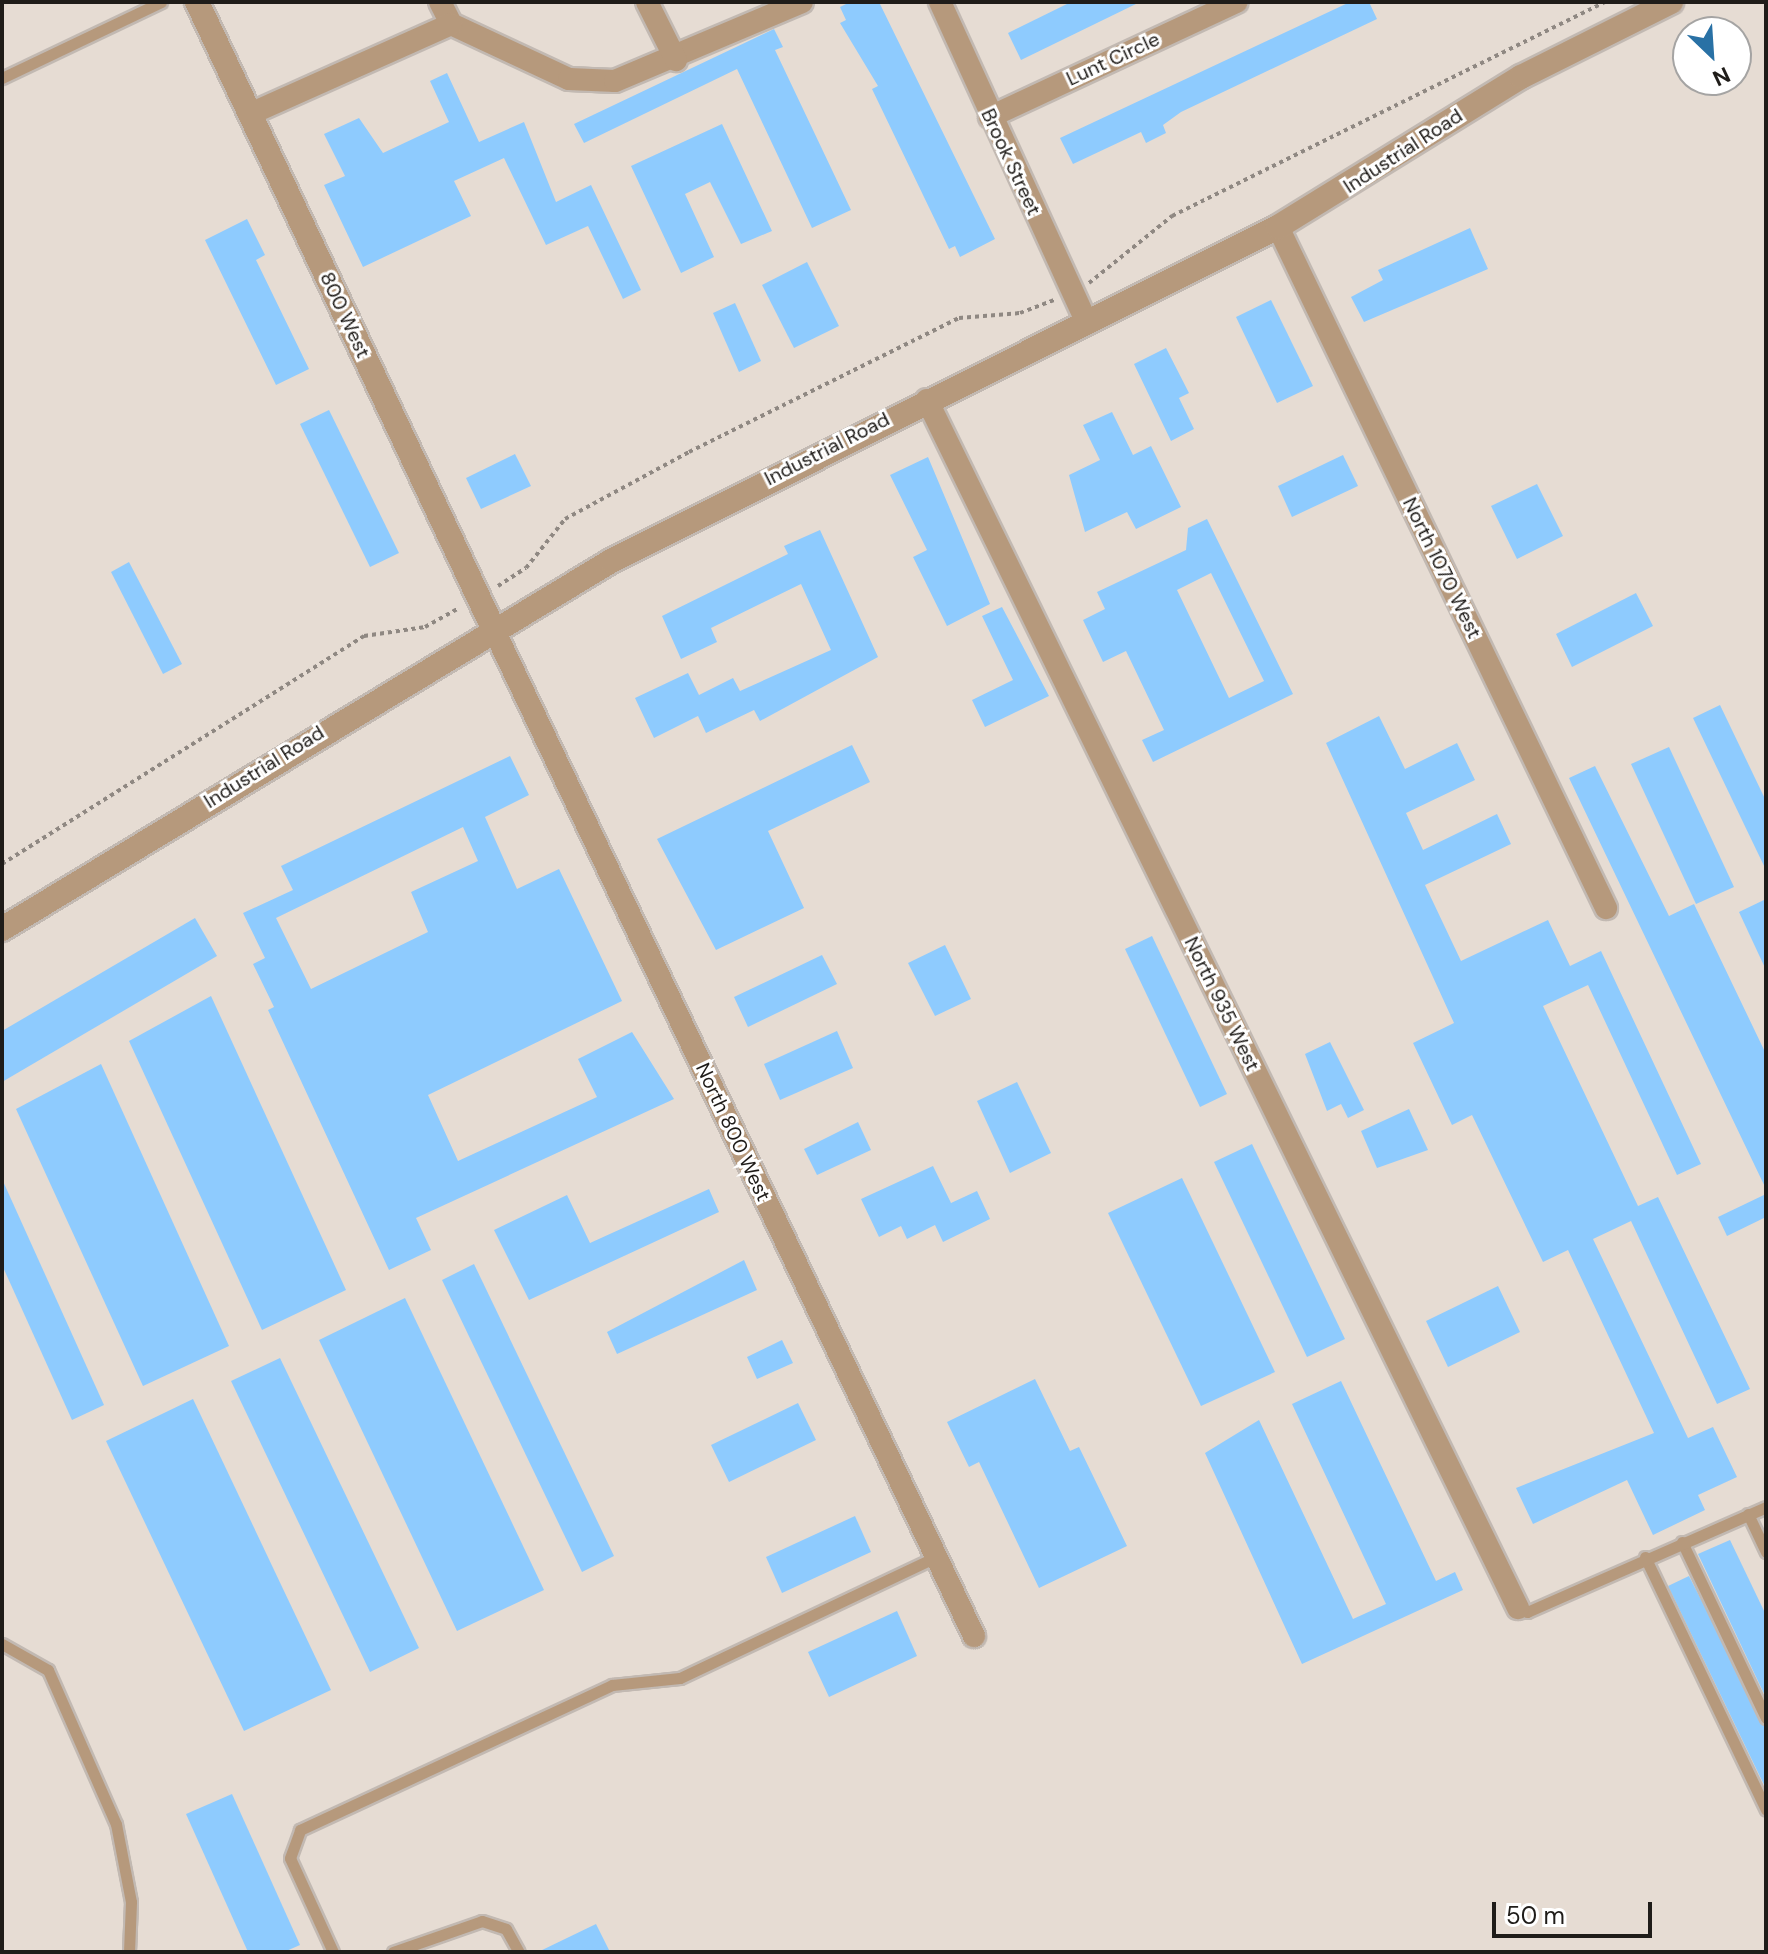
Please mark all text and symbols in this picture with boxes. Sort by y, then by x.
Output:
north arrow [1672,16,1752,96]
street label: Lunt Circle [1063,27,1163,91]
text: N [1708,60,1735,93]
street label: Industrial Road [1339,104,1467,198]
street label: Brook Street [976,105,1046,219]
street label: 800 West [315,268,375,362]
street label: Industrial Road [761,407,893,491]
street label: North 1070 West [1397,494,1487,642]
street label: Industrial Road [200,721,328,813]
street label: North 935 West [1179,933,1265,1075]
street label: North 800 West [690,1059,776,1205]
scale bar [1496,1886,1656,1936]
text: 50 m [1506,1900,1565,1931]

